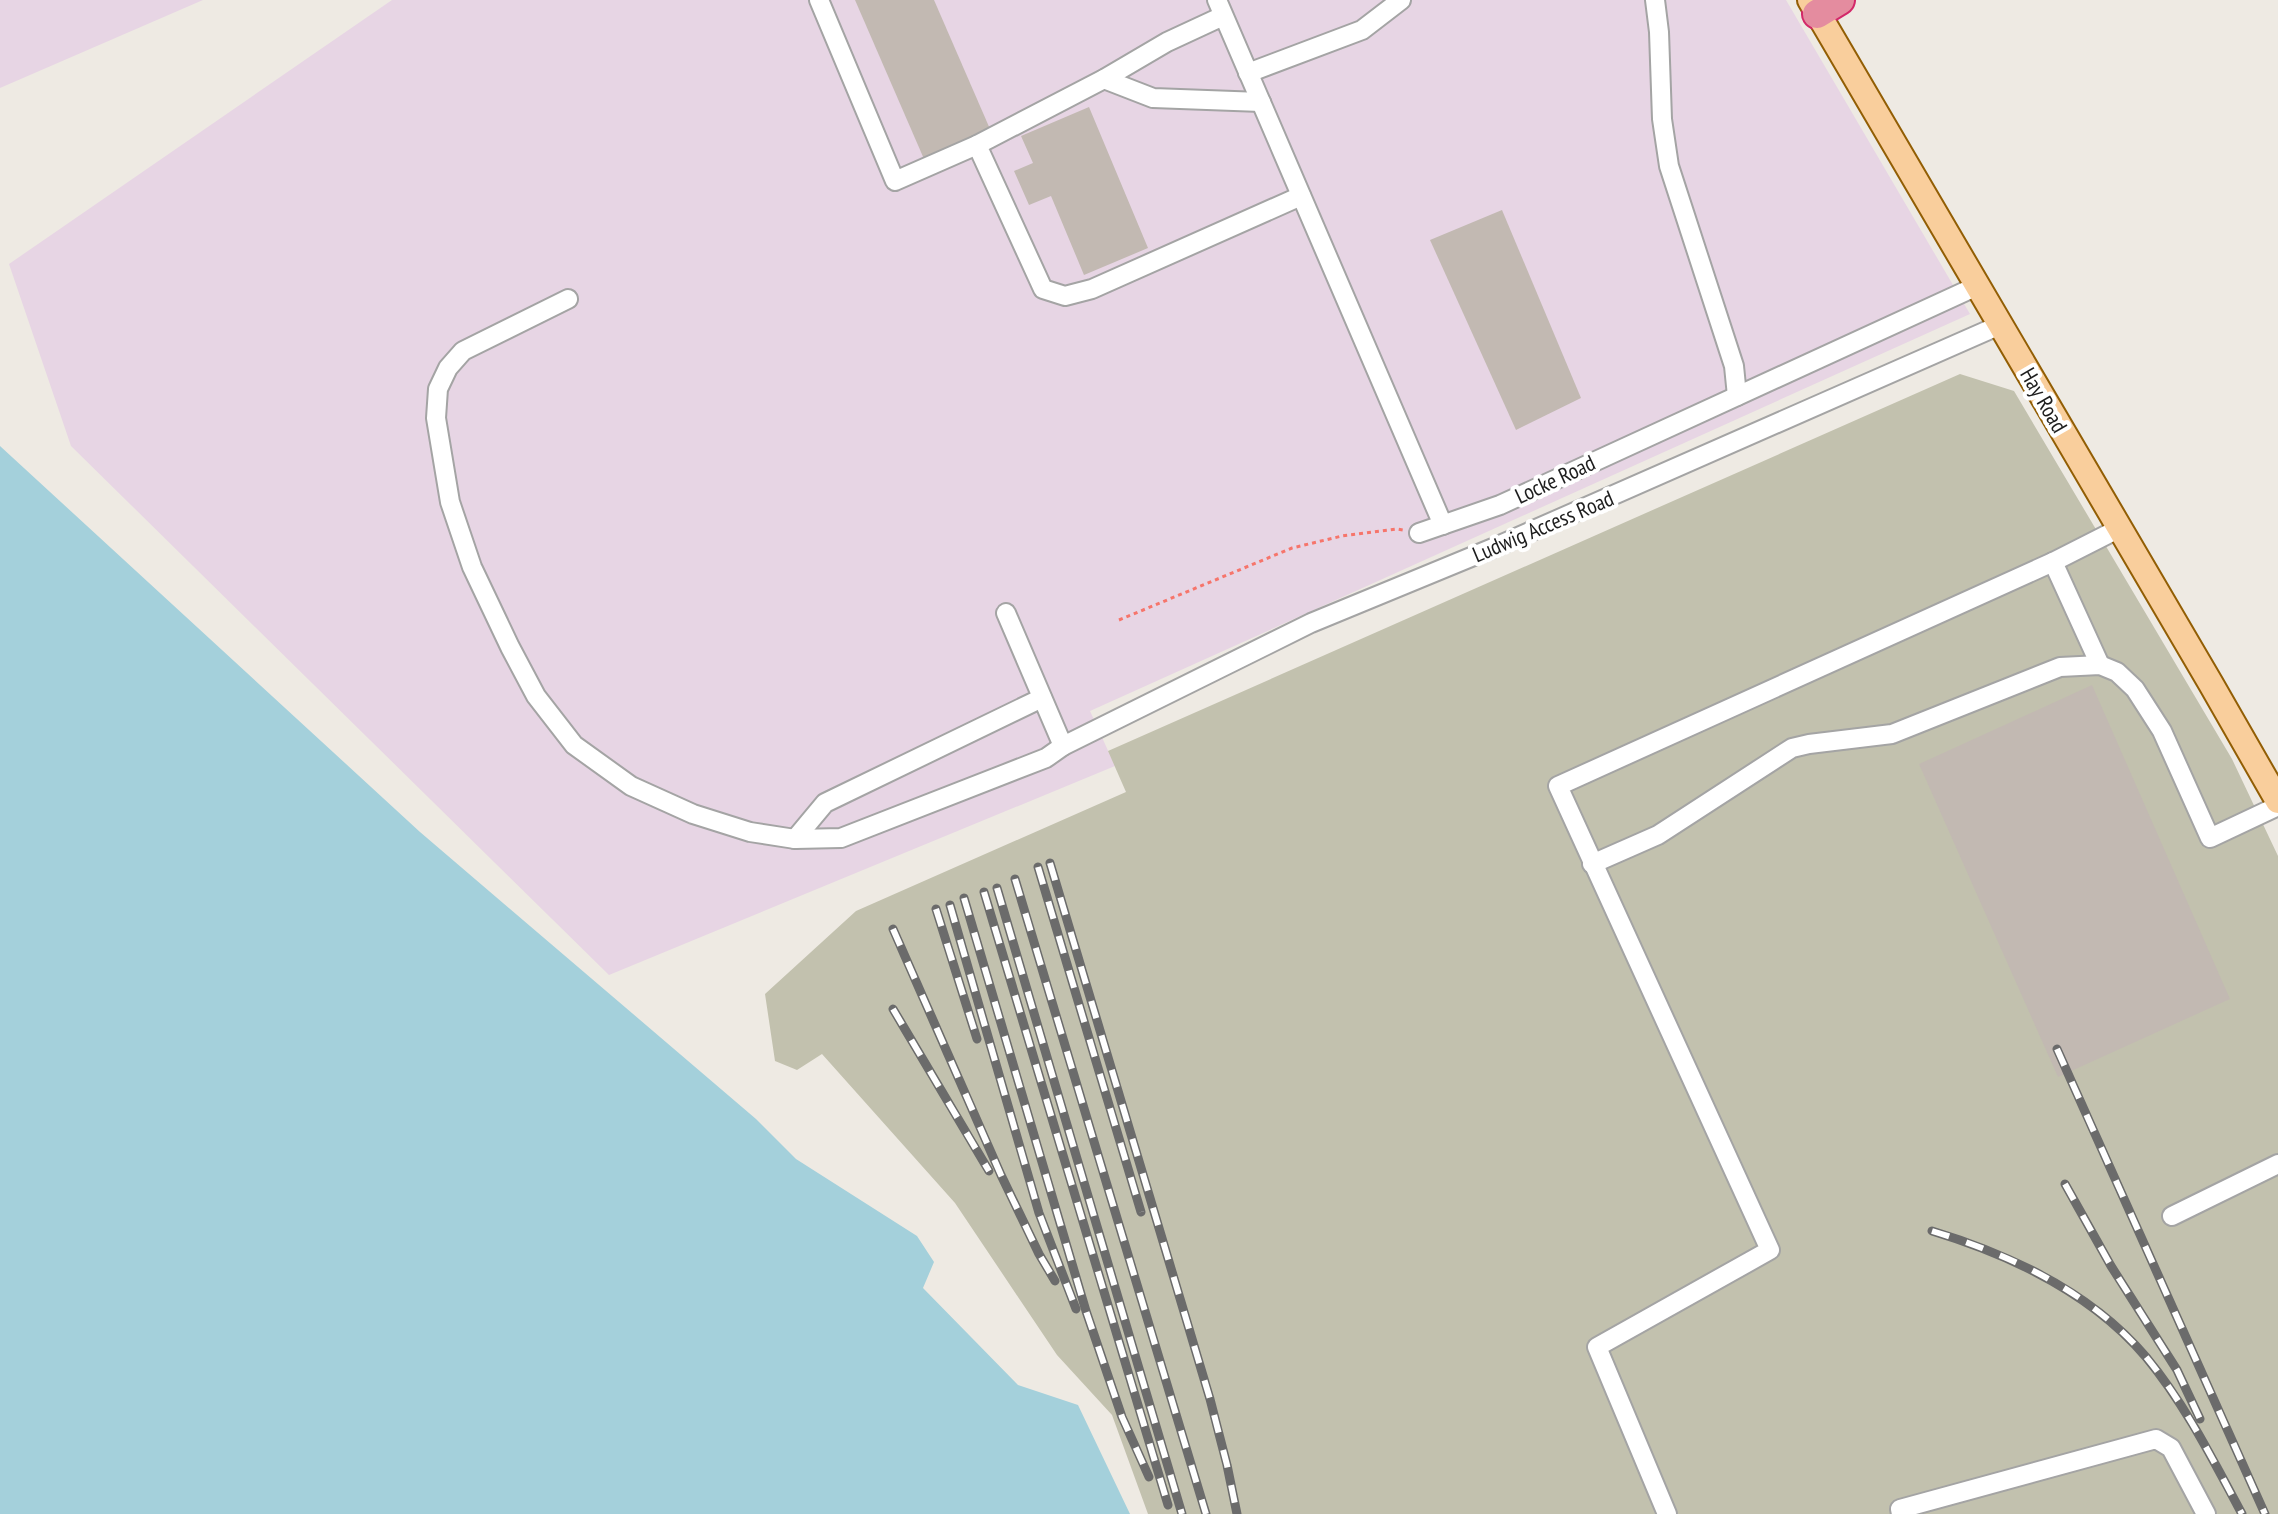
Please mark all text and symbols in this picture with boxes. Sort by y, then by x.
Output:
street label: Hay Road [2014,362,2074,438]
street label: Locke Road [1511,448,1599,510]
street label: Ludwig Access Road [1468,484,1618,568]

